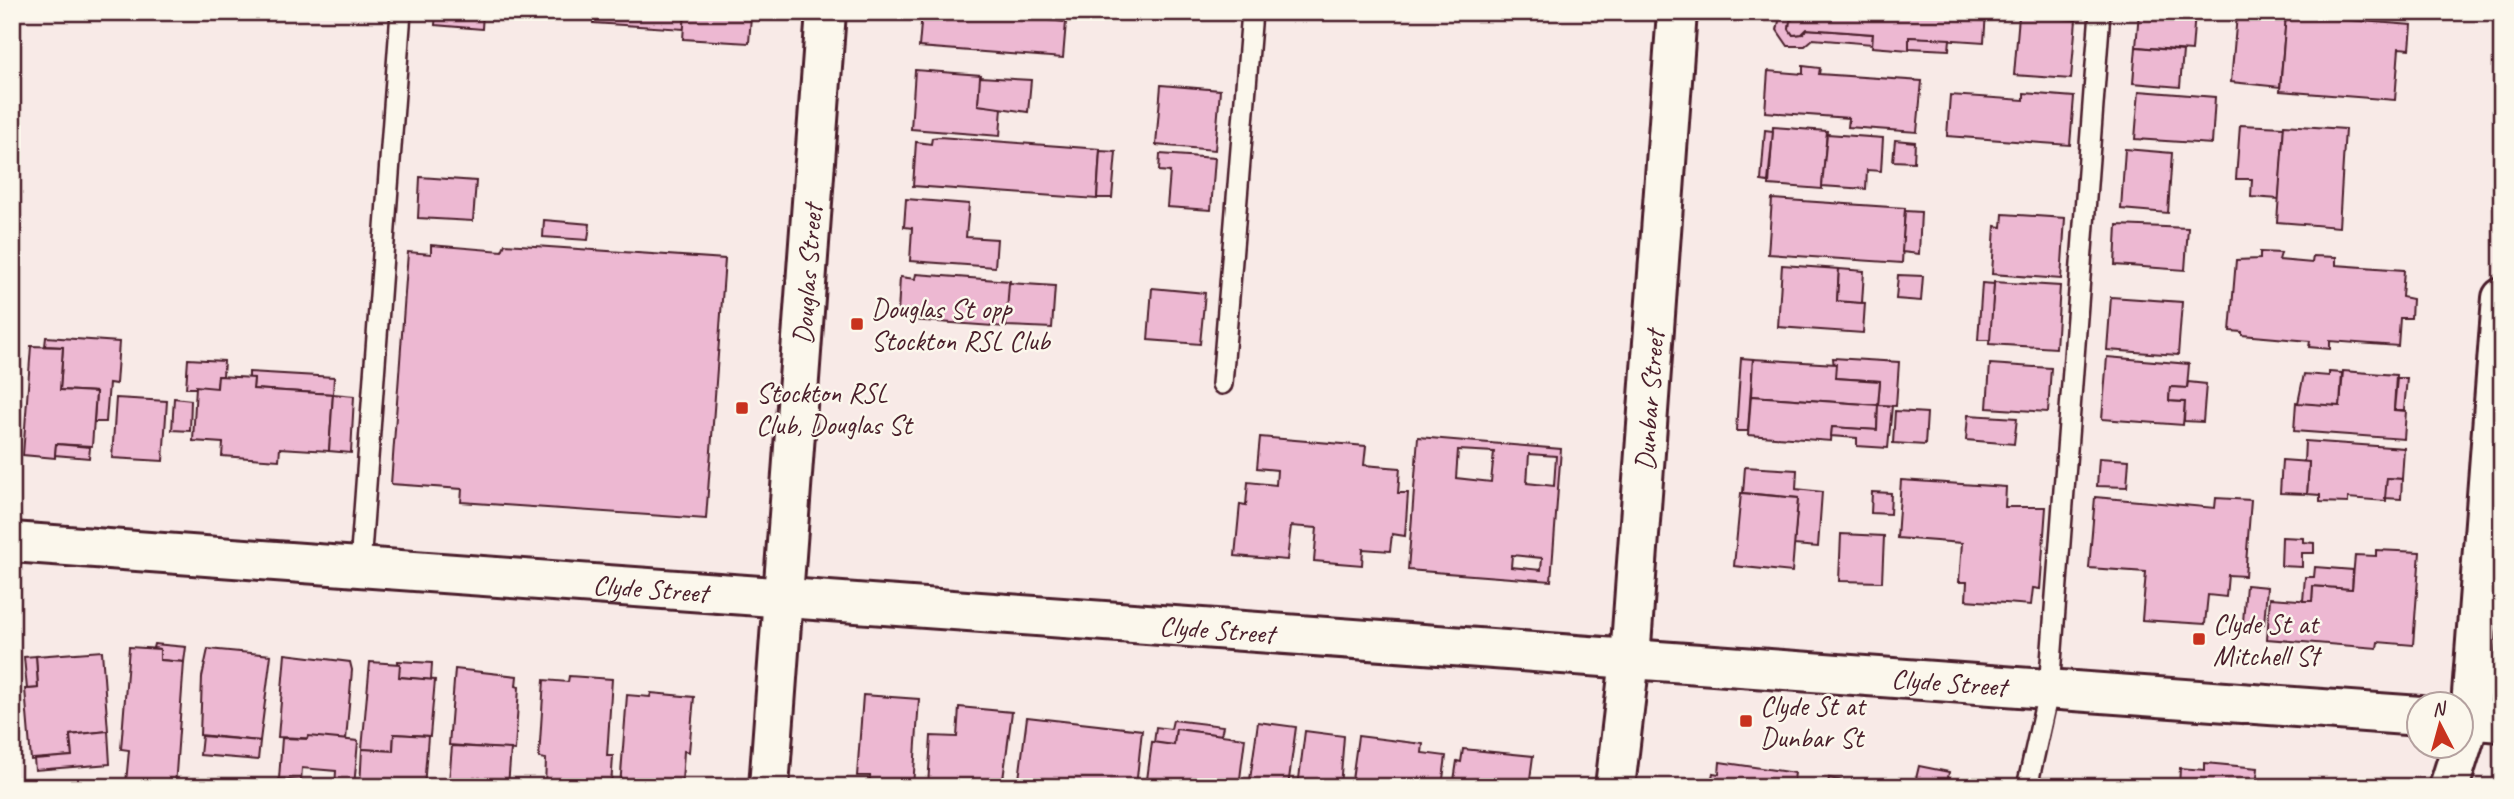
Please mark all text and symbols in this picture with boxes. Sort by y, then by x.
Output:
street label: Douglas Street [785,199,830,346]
place label: Douglas St opp Stockton RSL Club [871,291,1052,358]
marker: Douglas St opp Stockton RSL Club [849,316,865,332]
street label: Dunbar Street [1627,326,1672,472]
place label: Stockton RSL Club, Douglas St [756,375,914,442]
marker: Stockton RSL Club, Douglas St [734,400,750,416]
street label: Clyde Street [592,567,713,610]
place label: Clyde St at Mitchell St [2213,606,2322,673]
street label: Clyde Street [1158,608,1279,651]
marker: Clyde St at Mitchell St [2191,631,2207,647]
street label: Clyde Street [1890,661,2011,704]
place label: Clyde St at Dunbar St [1760,688,1867,755]
north arrow [2406,690,2476,760]
text: N [2431,696,2449,722]
marker: Clyde St at Dunbar St [1738,713,1754,729]

